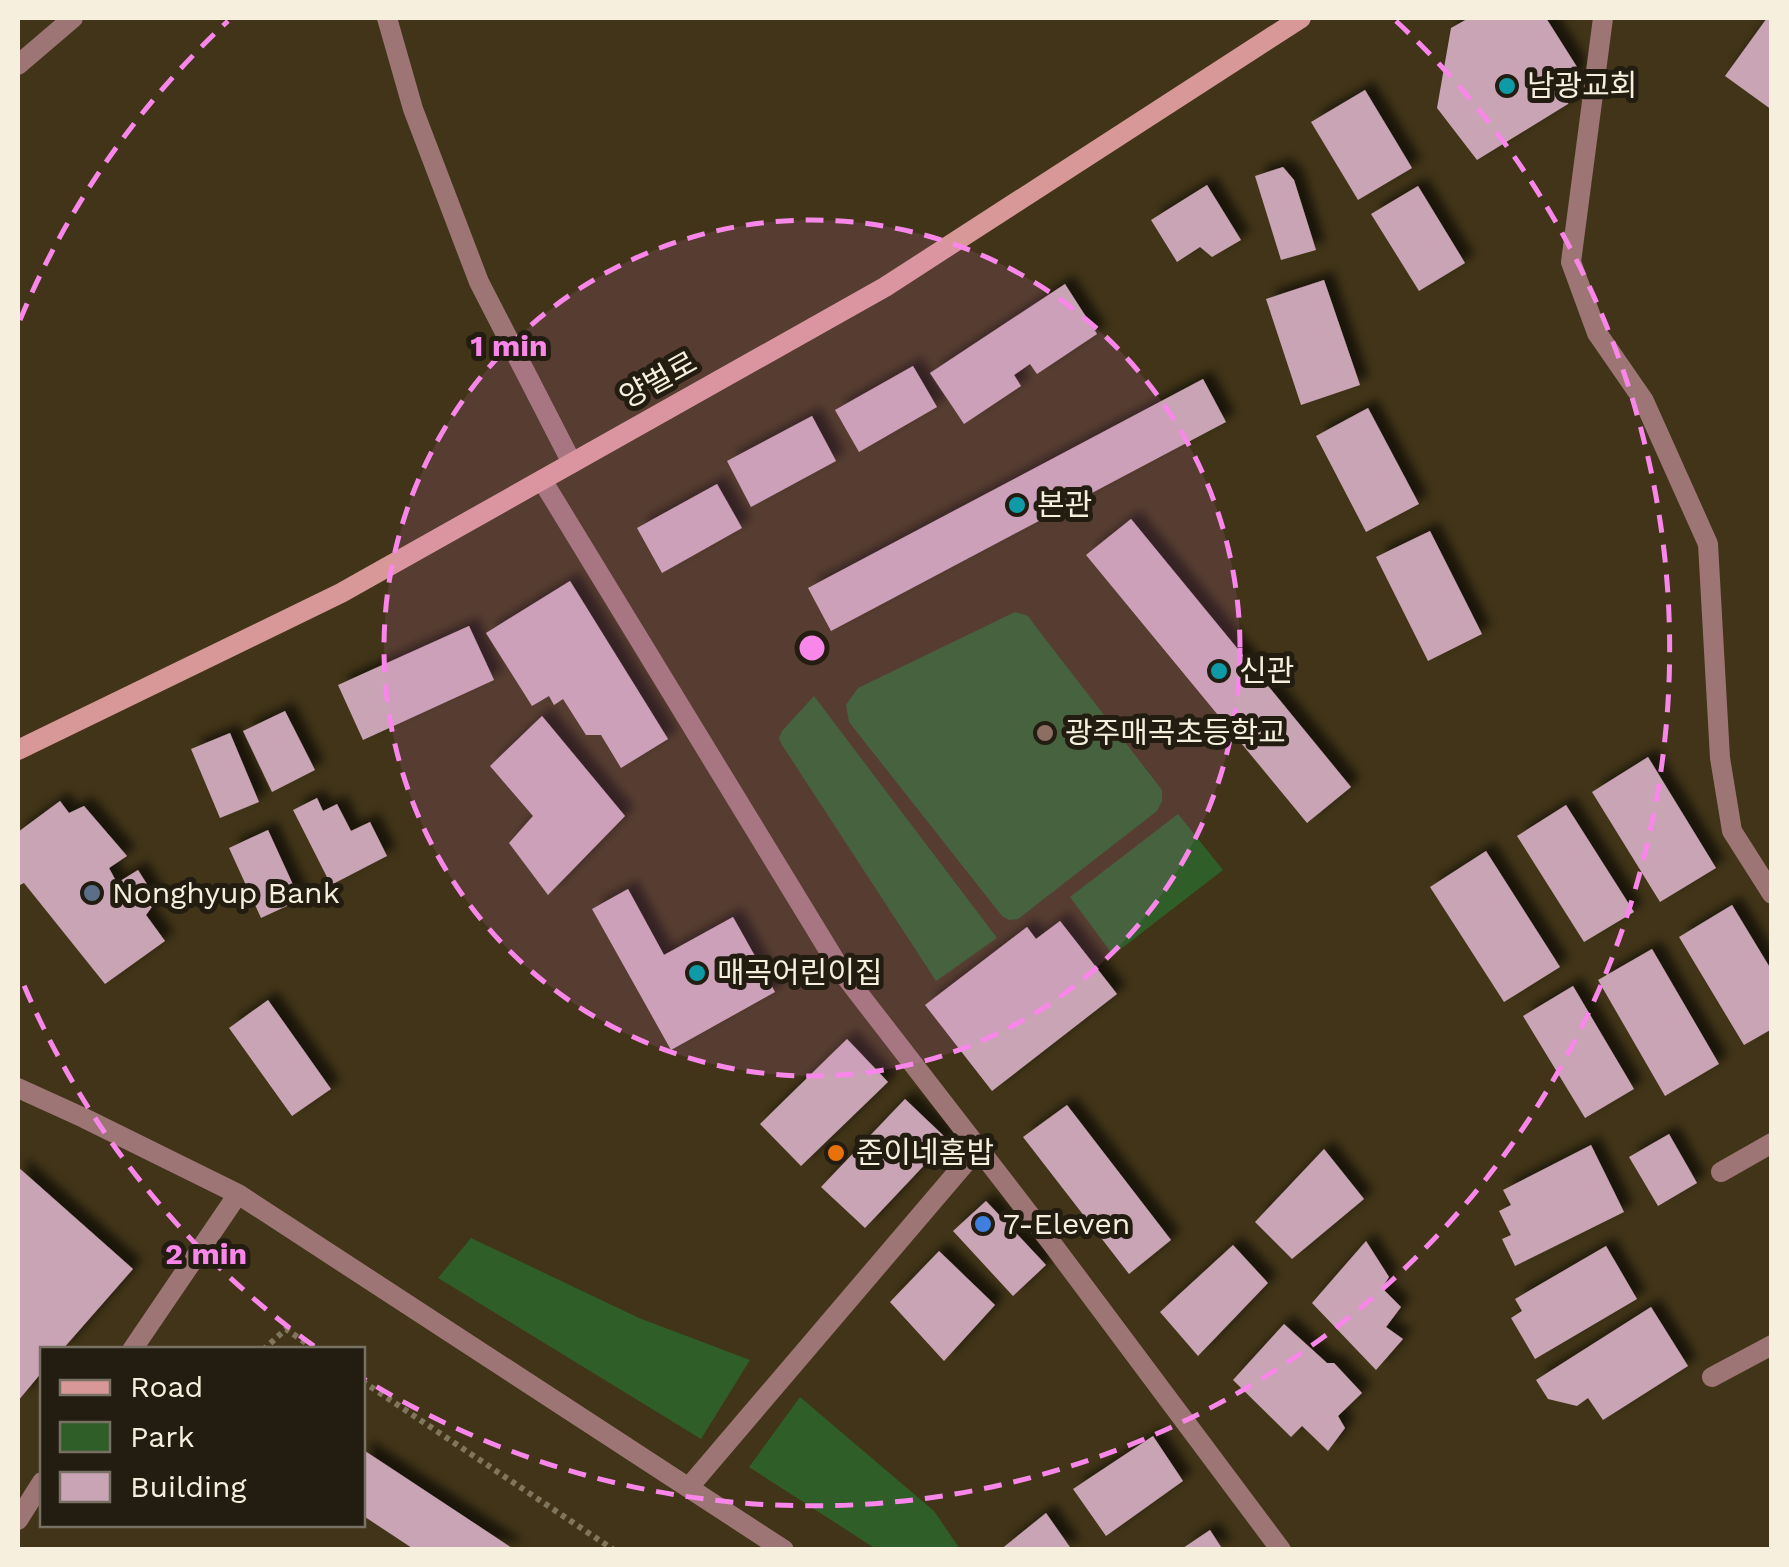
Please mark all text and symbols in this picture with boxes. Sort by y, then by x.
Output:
place label: 남광교회 [1527,68,1637,103]
marker: 남광교회 [1496,75,1518,97]
text: 1 min [470,328,548,363]
street label: 양벌로 [613,344,702,415]
place label: 본관 [1037,487,1092,522]
marker: 본관 [1006,494,1028,516]
centre of rings [794,630,830,666]
place label: 신관 [1239,653,1294,688]
marker: 신관 [1208,660,1230,682]
place label: 광주매곡초등학교 [1065,715,1286,750]
marker: 광주매곡초등학교 [1034,722,1056,744]
place label: Nonghyup Bank [112,875,340,910]
marker: Nonghyup Bank [81,882,103,904]
place label: 매곡어린이집 [717,955,883,990]
marker: 매곡어린이집 [686,962,708,984]
place label: 준이네홈밥 [856,1135,994,1170]
marker: 준이네홈밥 [825,1142,847,1164]
place label: 7-Eleven [1003,1206,1130,1241]
marker: 7-Eleven [972,1213,994,1235]
text: 2 min [165,1236,247,1271]
legend [40,1347,365,1527]
text: Road [130,1369,203,1404]
text: Park [130,1419,195,1454]
text: Building [130,1469,247,1504]

